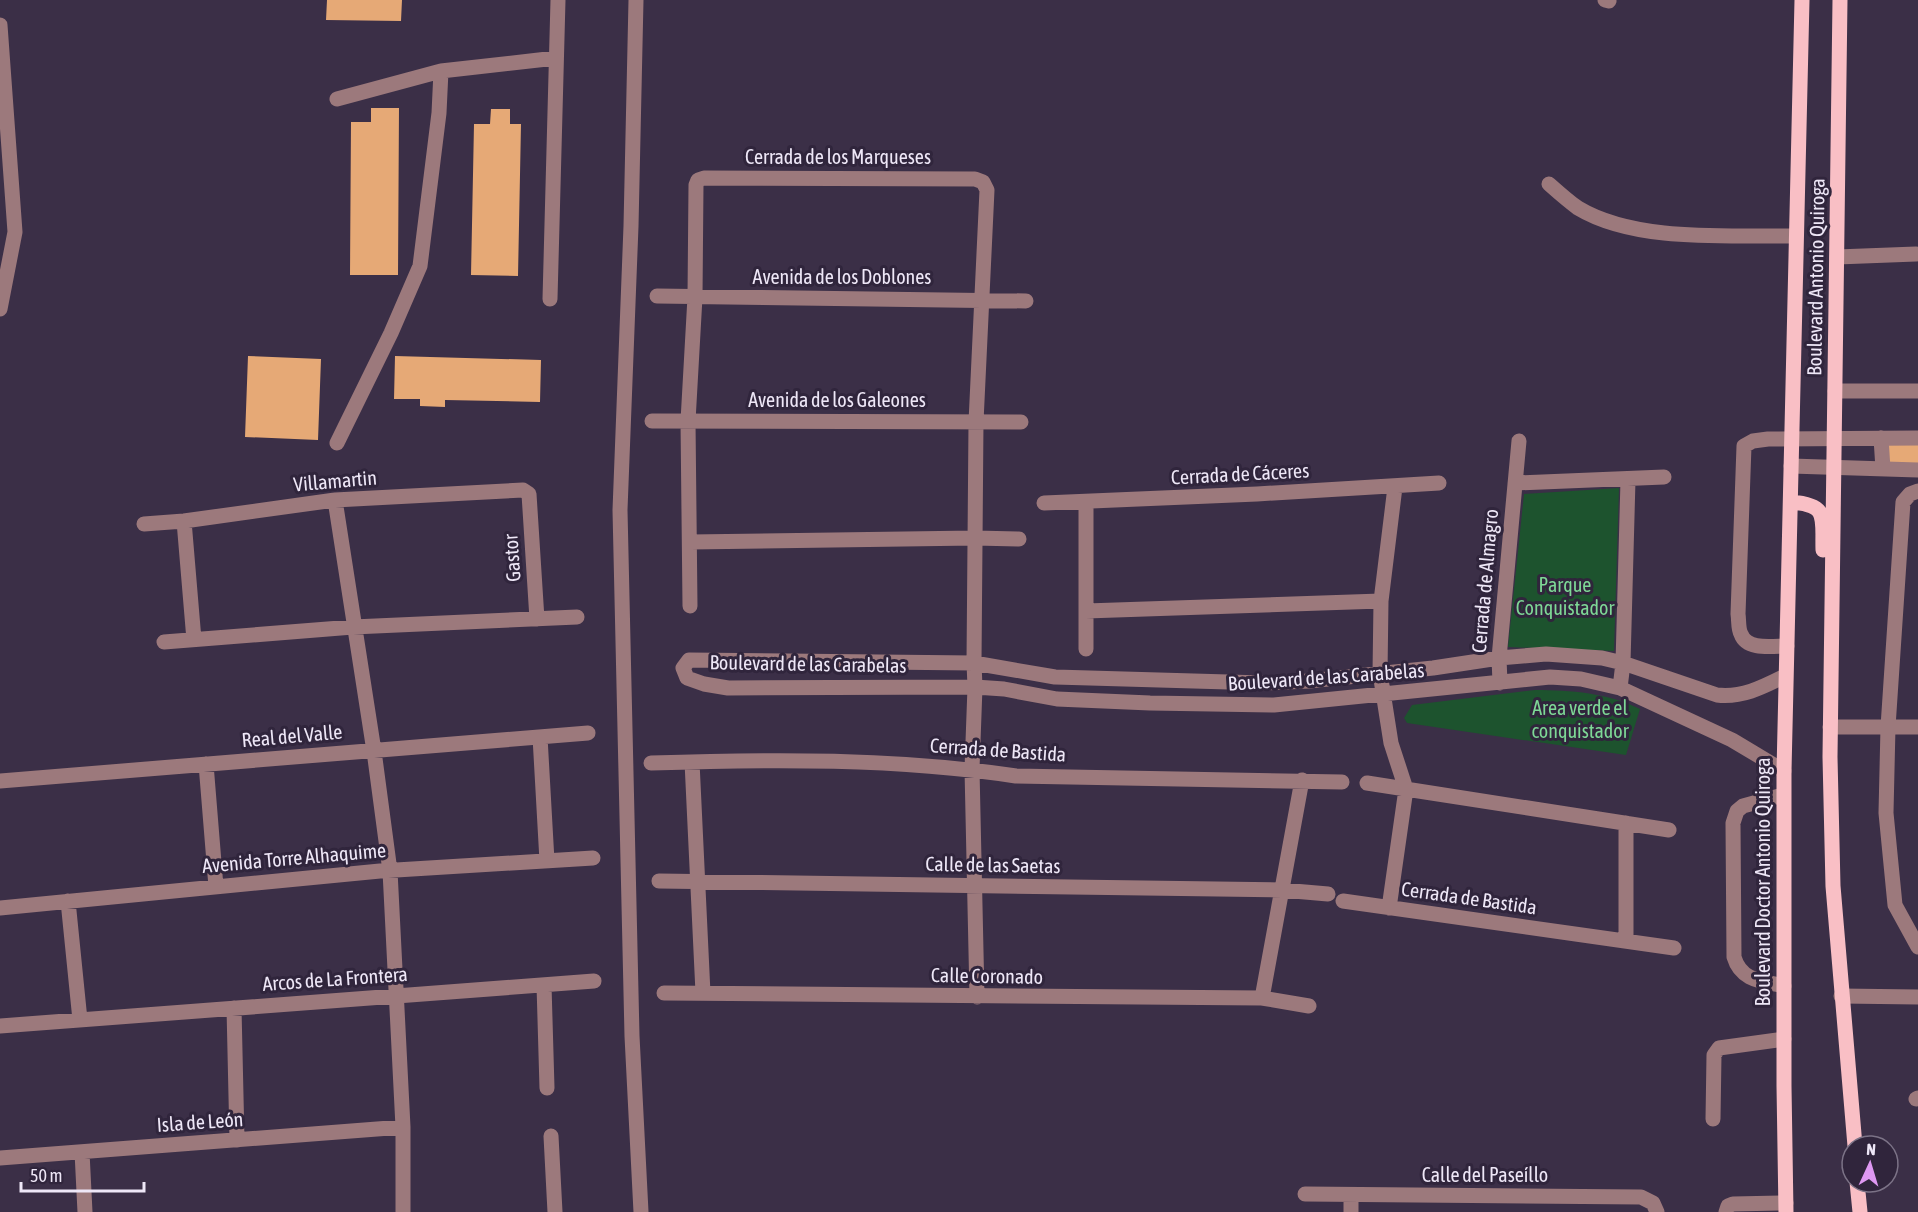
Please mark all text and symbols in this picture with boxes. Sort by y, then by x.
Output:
street label: Cerrada de los Marqueses [745,145,931,168]
street label: Boulevard Antonio Quiroga [1802,178,1829,376]
street label: Avenida de los Doblones [753,265,931,288]
street label: Avenida de los Galeones [748,388,926,411]
street label: Cerrada de Cáceres [1170,458,1310,489]
street label: Villamartin [292,465,378,496]
street label: Cerrada de Almagro [1467,508,1502,654]
street label: Gastor [498,532,525,583]
park label: Parque Conquistador [1516,573,1615,619]
street label: Boulevard de las Carabelas [709,650,907,677]
street label: Boulevard de las Carabelas [1227,658,1425,695]
park label: Area verde el conquistador [1531,696,1630,742]
street label: Real del Valle [241,720,343,751]
street label: Cerrada de Bastida [929,733,1067,766]
street label: Boulevard Doctor Antonio Quiroga [1751,757,1774,1007]
street label: Avenida Torre Alhaquime [201,838,387,877]
street label: Calle de las Saetas [925,852,1061,877]
street label: Cerrada de Bastida [1400,877,1538,918]
street label: Arcos de La Frontera [262,962,408,995]
street label: Calle Coronado [931,963,1043,988]
street label: Isla de León [156,1107,244,1136]
north arrow [1840,1134,1900,1194]
text: N [1866,1140,1876,1158]
scale bar [21,1155,144,1193]
street label: Calle del Paseíllo [1422,1163,1548,1186]
text: 50 m [30,1165,62,1186]

